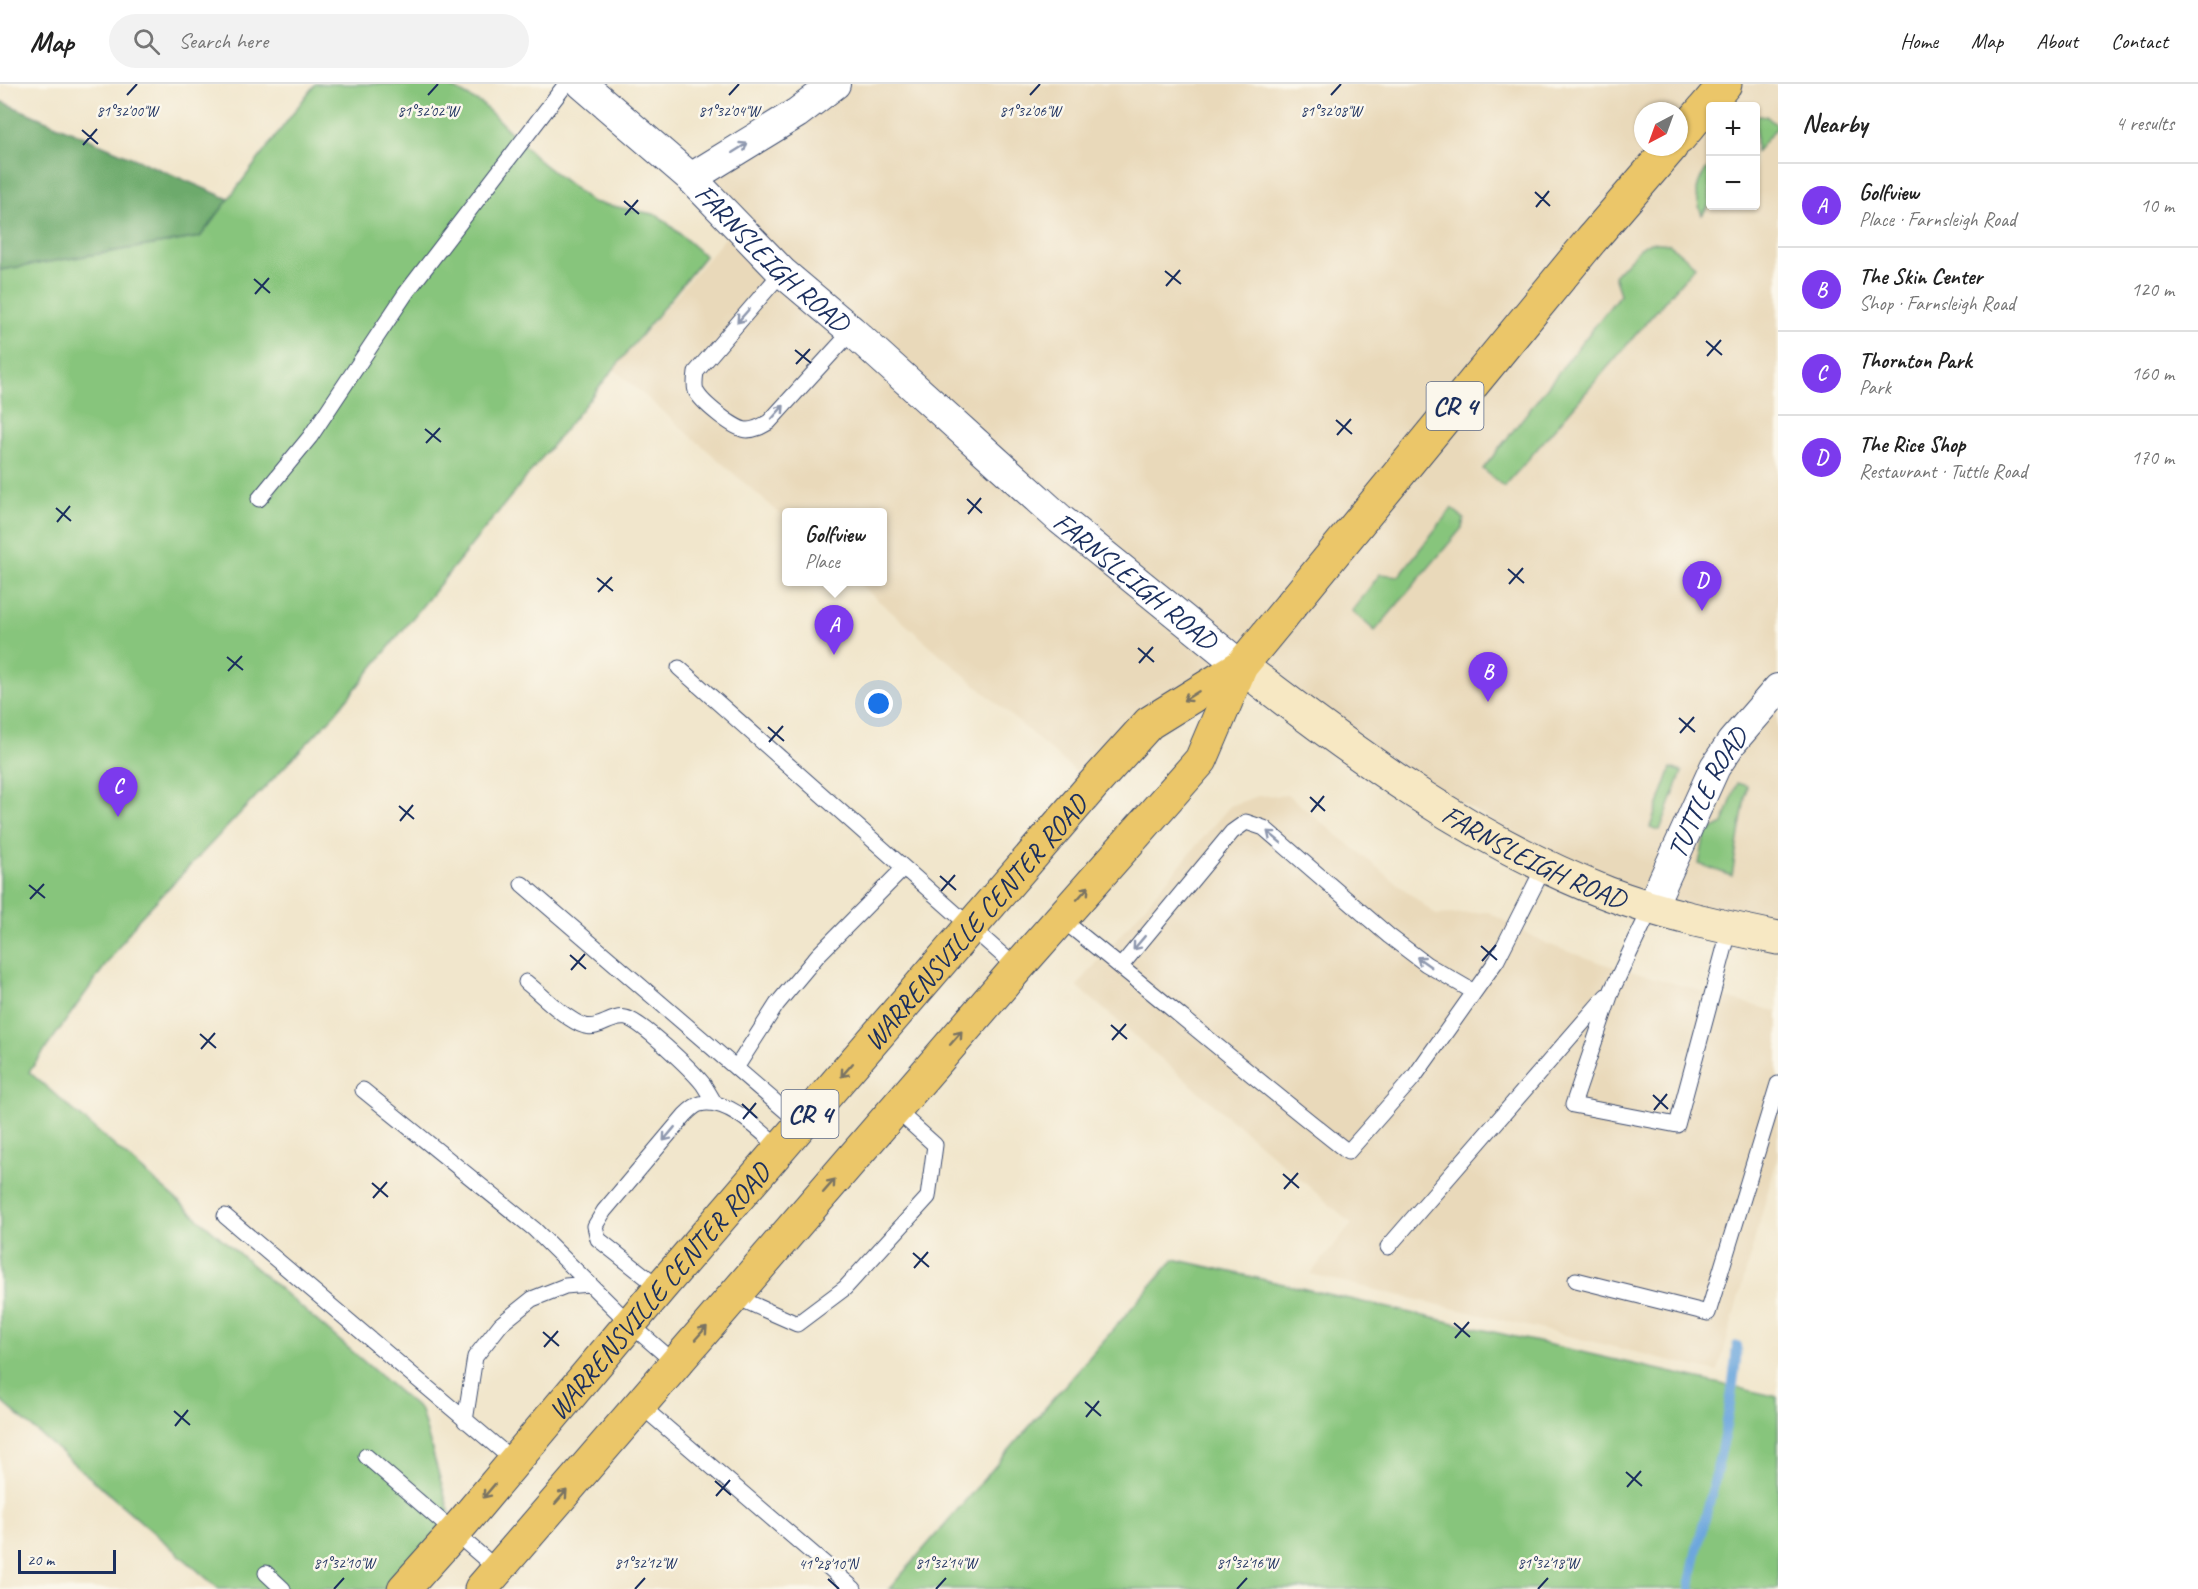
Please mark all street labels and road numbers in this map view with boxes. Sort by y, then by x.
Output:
street label: FARNSLEIGH ROAD [688,176,859,341]
road number: CR 4 [1426,382,1484,430]
street label: FARNSLEIGH ROAD [1046,504,1226,659]
street label: TUTTLE ROAD [1659,718,1757,864]
street label: WARRENSVILLE CENTER ROAD [856,786,1096,1057]
street label: FARNSLEIGH ROAD [1436,797,1633,917]
road number: CR 4 [782,1090,838,1138]
street label: WARRENSVILLE CENTER ROAD [540,1154,779,1427]

